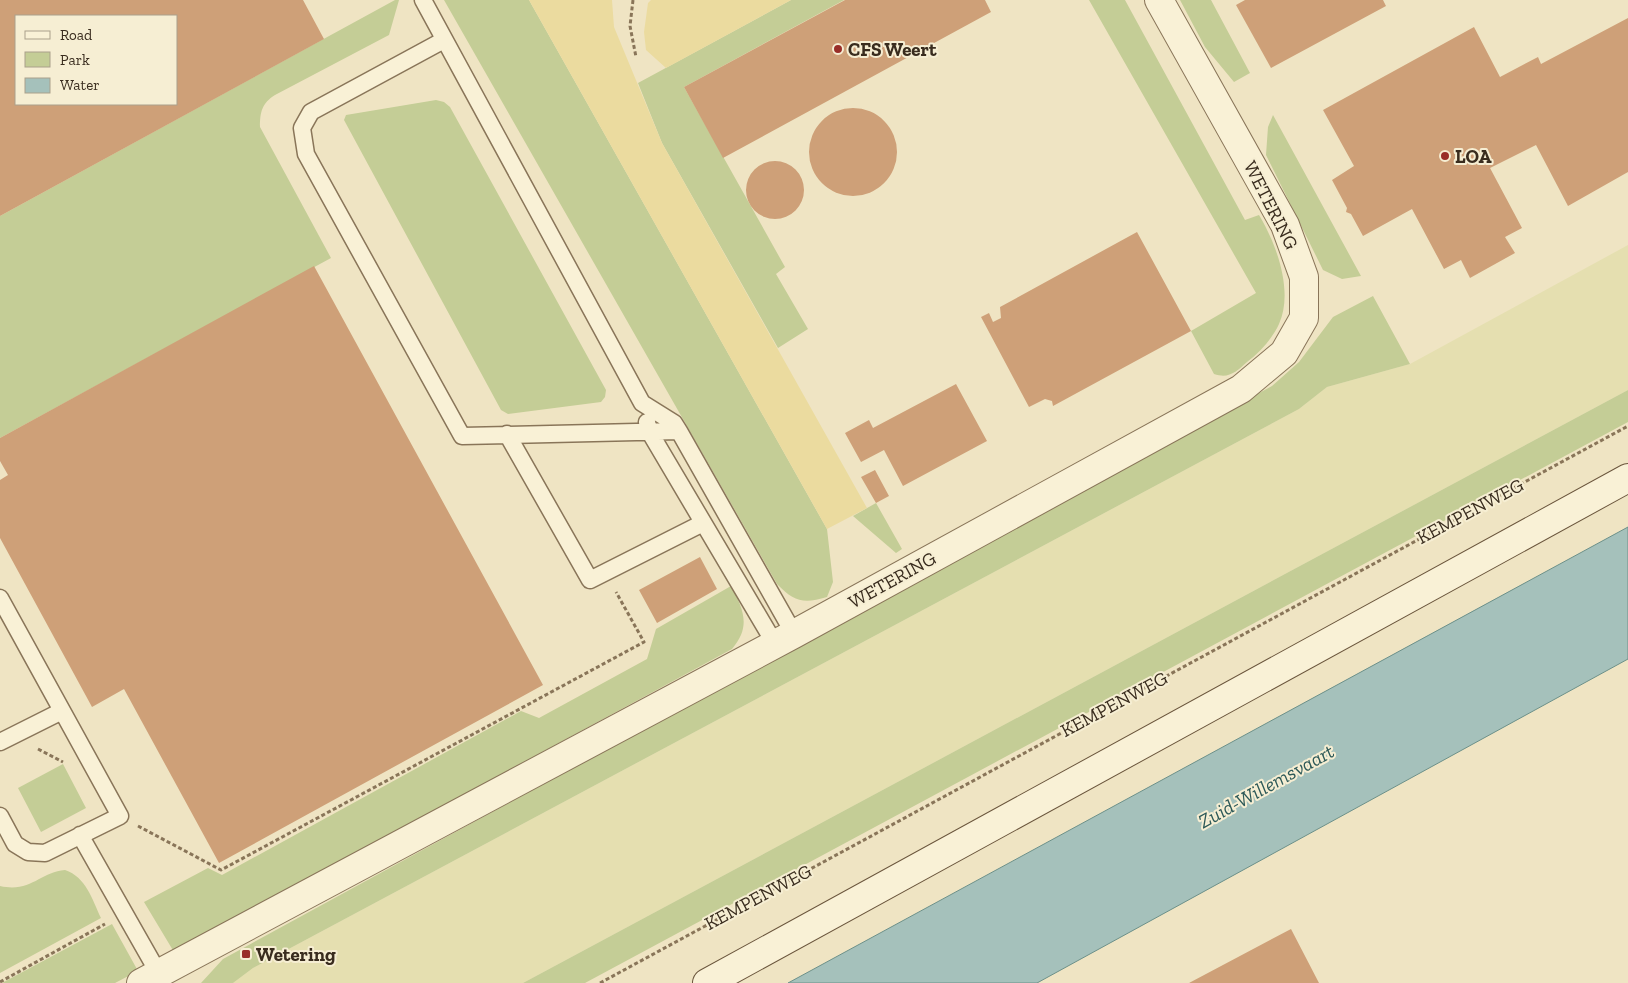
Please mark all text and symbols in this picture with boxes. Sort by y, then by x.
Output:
legend [15,15,178,105]
text: Road [60,26,93,44]
place label: CFS Weert [848,38,937,61]
marker: CFS Weert [832,43,844,55]
text: Park [60,51,90,69]
text: Water [60,76,100,94]
place label: LOA [1455,145,1493,168]
marker: LOA [1439,150,1451,162]
street label: WETERING [1239,157,1303,253]
street label: KEMPENWEG [1412,473,1528,549]
street label: WETERING [844,547,940,613]
street label: KEMPENWEG [1056,666,1172,742]
water label: Zuid-Willemsvaart [1194,739,1338,833]
street label: KEMPENWEG [700,859,816,935]
place label: Wetering [256,943,336,966]
marker: Wetering [240,948,252,960]

